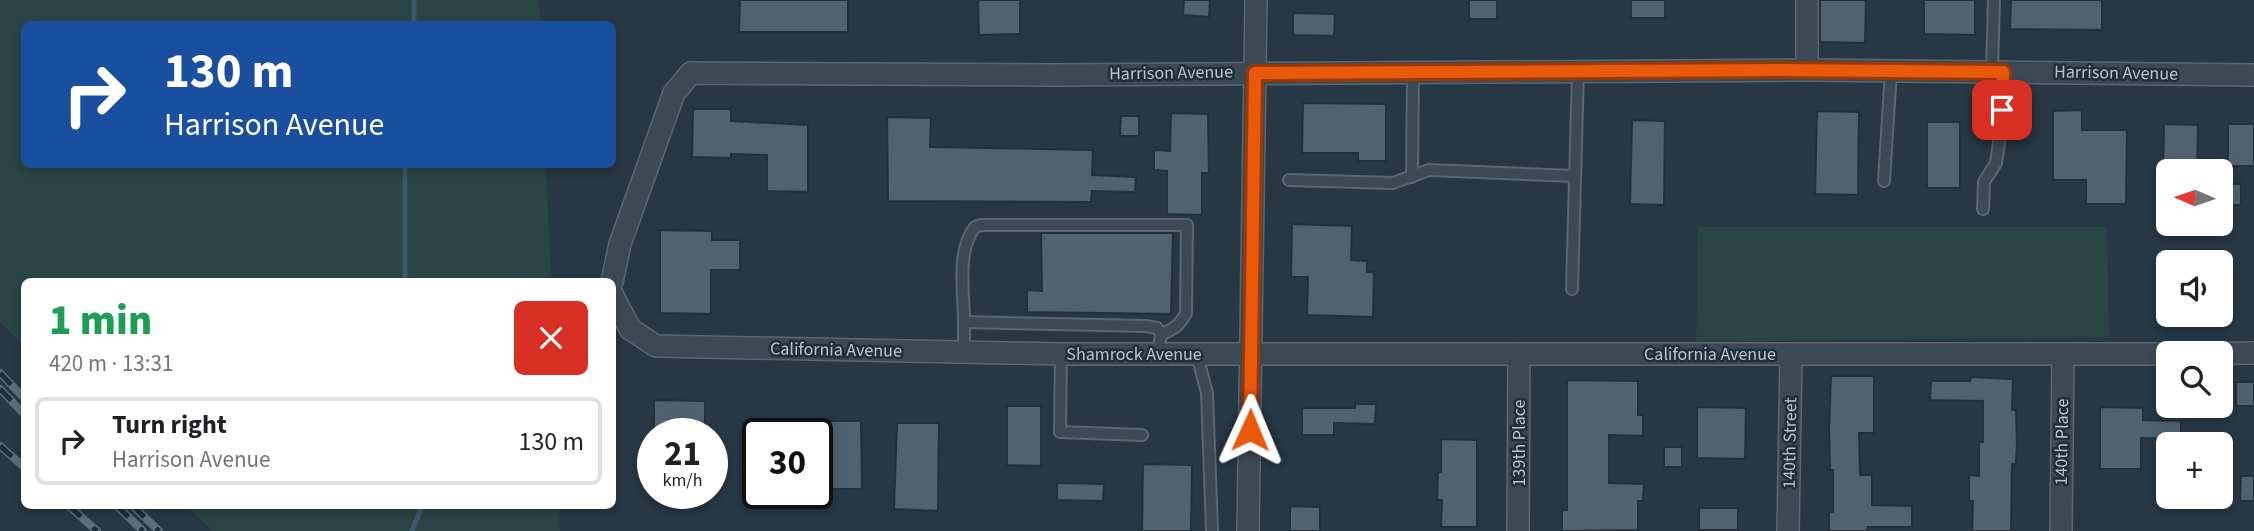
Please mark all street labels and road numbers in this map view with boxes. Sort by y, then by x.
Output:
street label: Harrison Avenue [1109,59,1233,87]
street label: Harrison Avenue [2054,59,2178,87]
street label: California Avenue [770,336,902,364]
street label: Shamrock Avenue [1066,342,1202,367]
street label: California Avenue [1644,342,1776,367]
street label: 140th Street [1777,397,1803,489]
street label: 140th Place [2049,398,2075,486]
street label: 139th Place [1507,399,1532,486]

